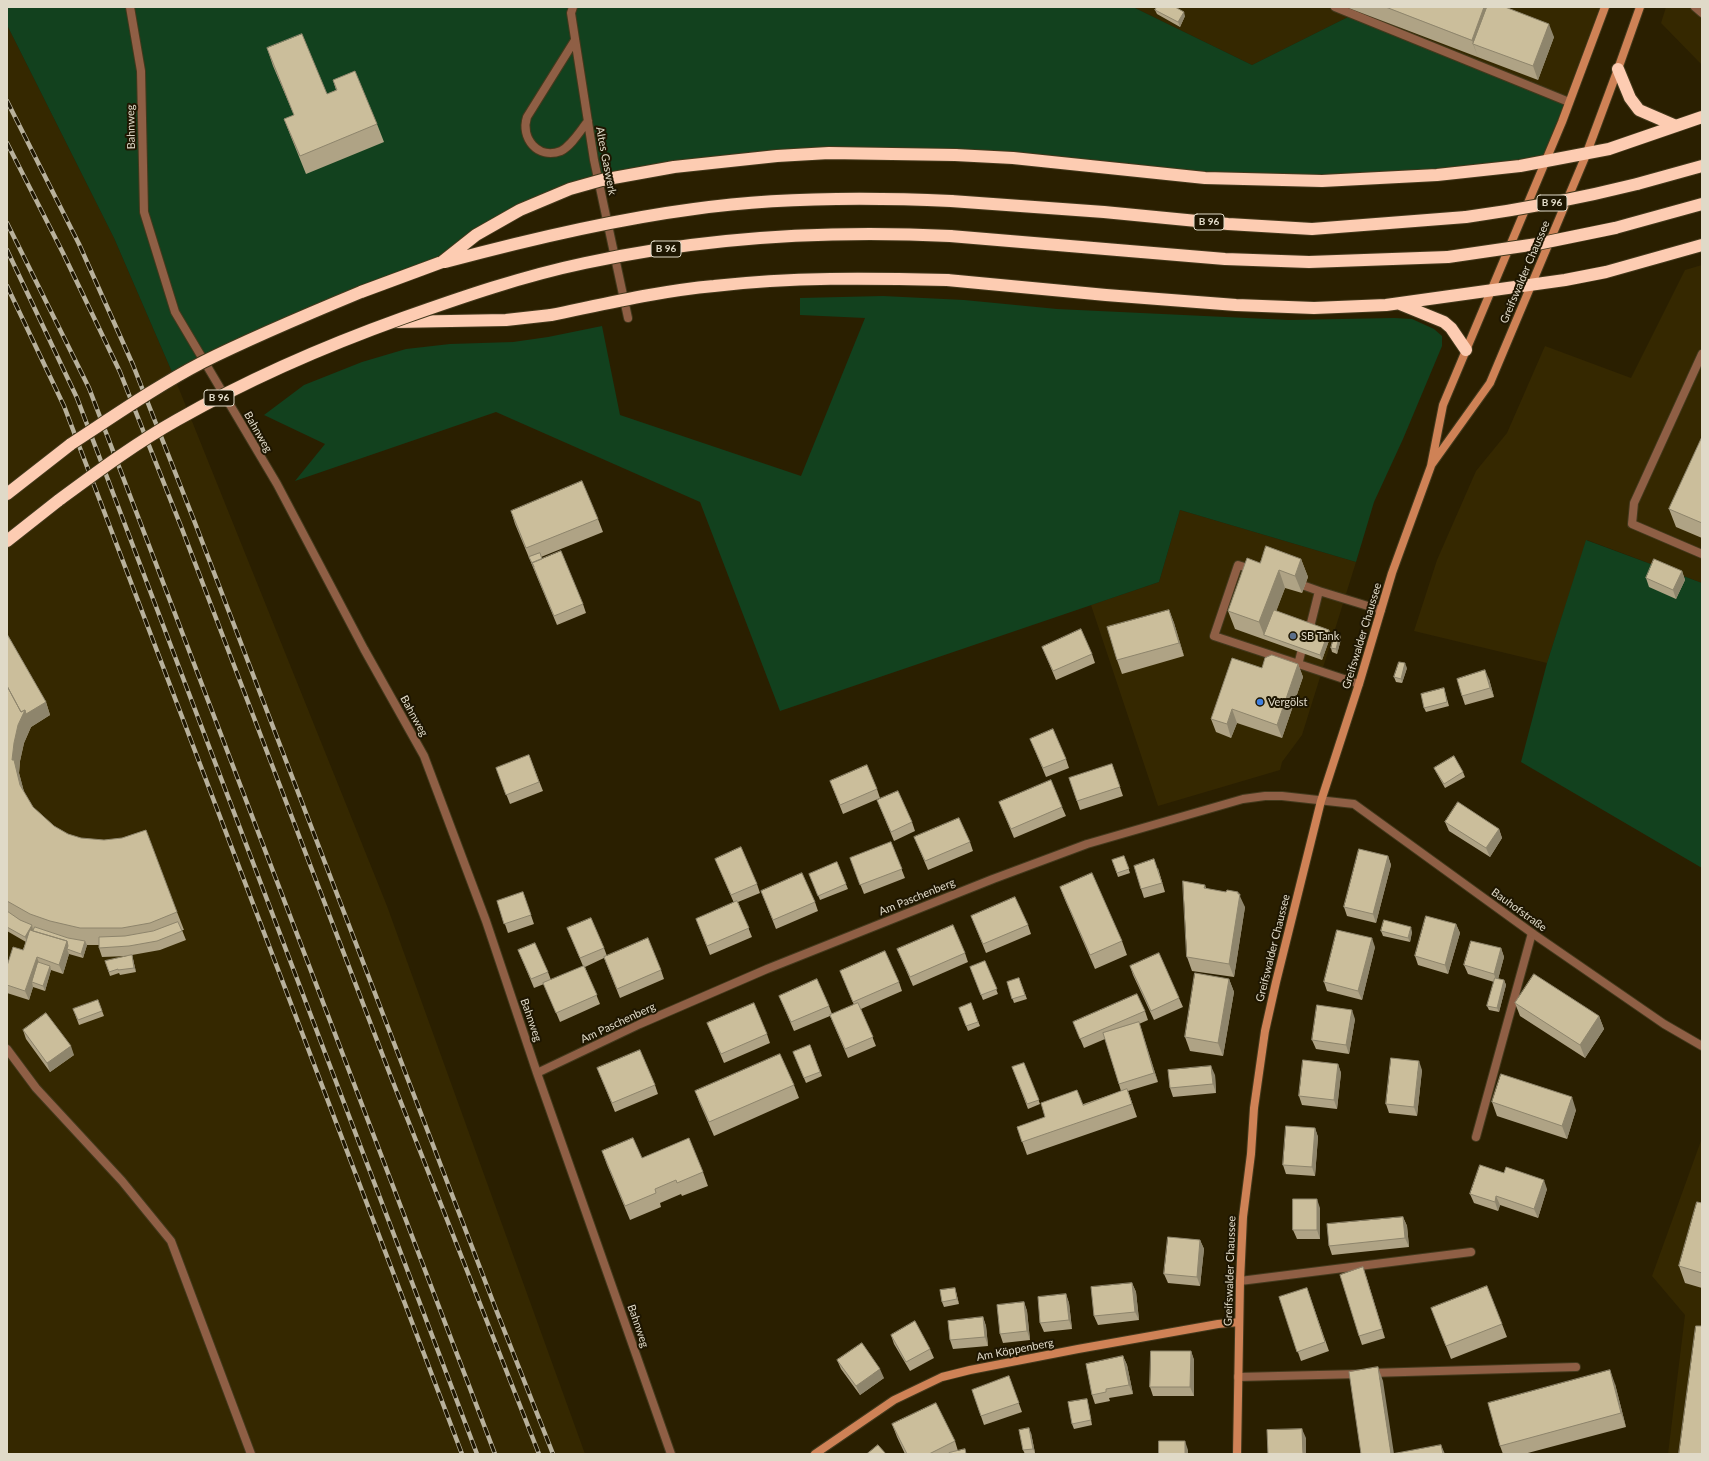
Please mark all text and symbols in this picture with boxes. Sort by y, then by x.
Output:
street label: Bahnweg [124,104,138,150]
street label: Altes Gaswerk [593,126,619,196]
road number: B 96 [1537,195,1567,211]
road number: B 96 [1194,214,1224,230]
street label: Greifswalder Chaussee [1497,219,1553,325]
road number: B 96 [651,241,681,257]
road number: B 96 [204,390,234,406]
street label: Bahnweg [241,409,275,455]
street label: Greifswalder Chaussee [1340,581,1384,691]
place label: SB Tank [1301,629,1339,643]
marker: SB Tank [1288,631,1298,641]
street label: Bahnweg [397,693,431,739]
place label: Vergölst [1268,695,1307,709]
marker: Vergölst [1255,697,1265,707]
street label: Am Paschenberg [877,876,957,918]
street label: Bauhofstraße [1489,886,1549,934]
street label: Greifswalder Chaussee [1253,893,1293,1003]
street label: Bahnweg [517,997,545,1043]
street label: Am Paschenberg [579,1000,657,1046]
street label: Greifswalder Chaussee [1221,1216,1239,1326]
street label: Bahnweg [624,1303,652,1349]
street label: Am Köppenberg [975,1336,1055,1364]

